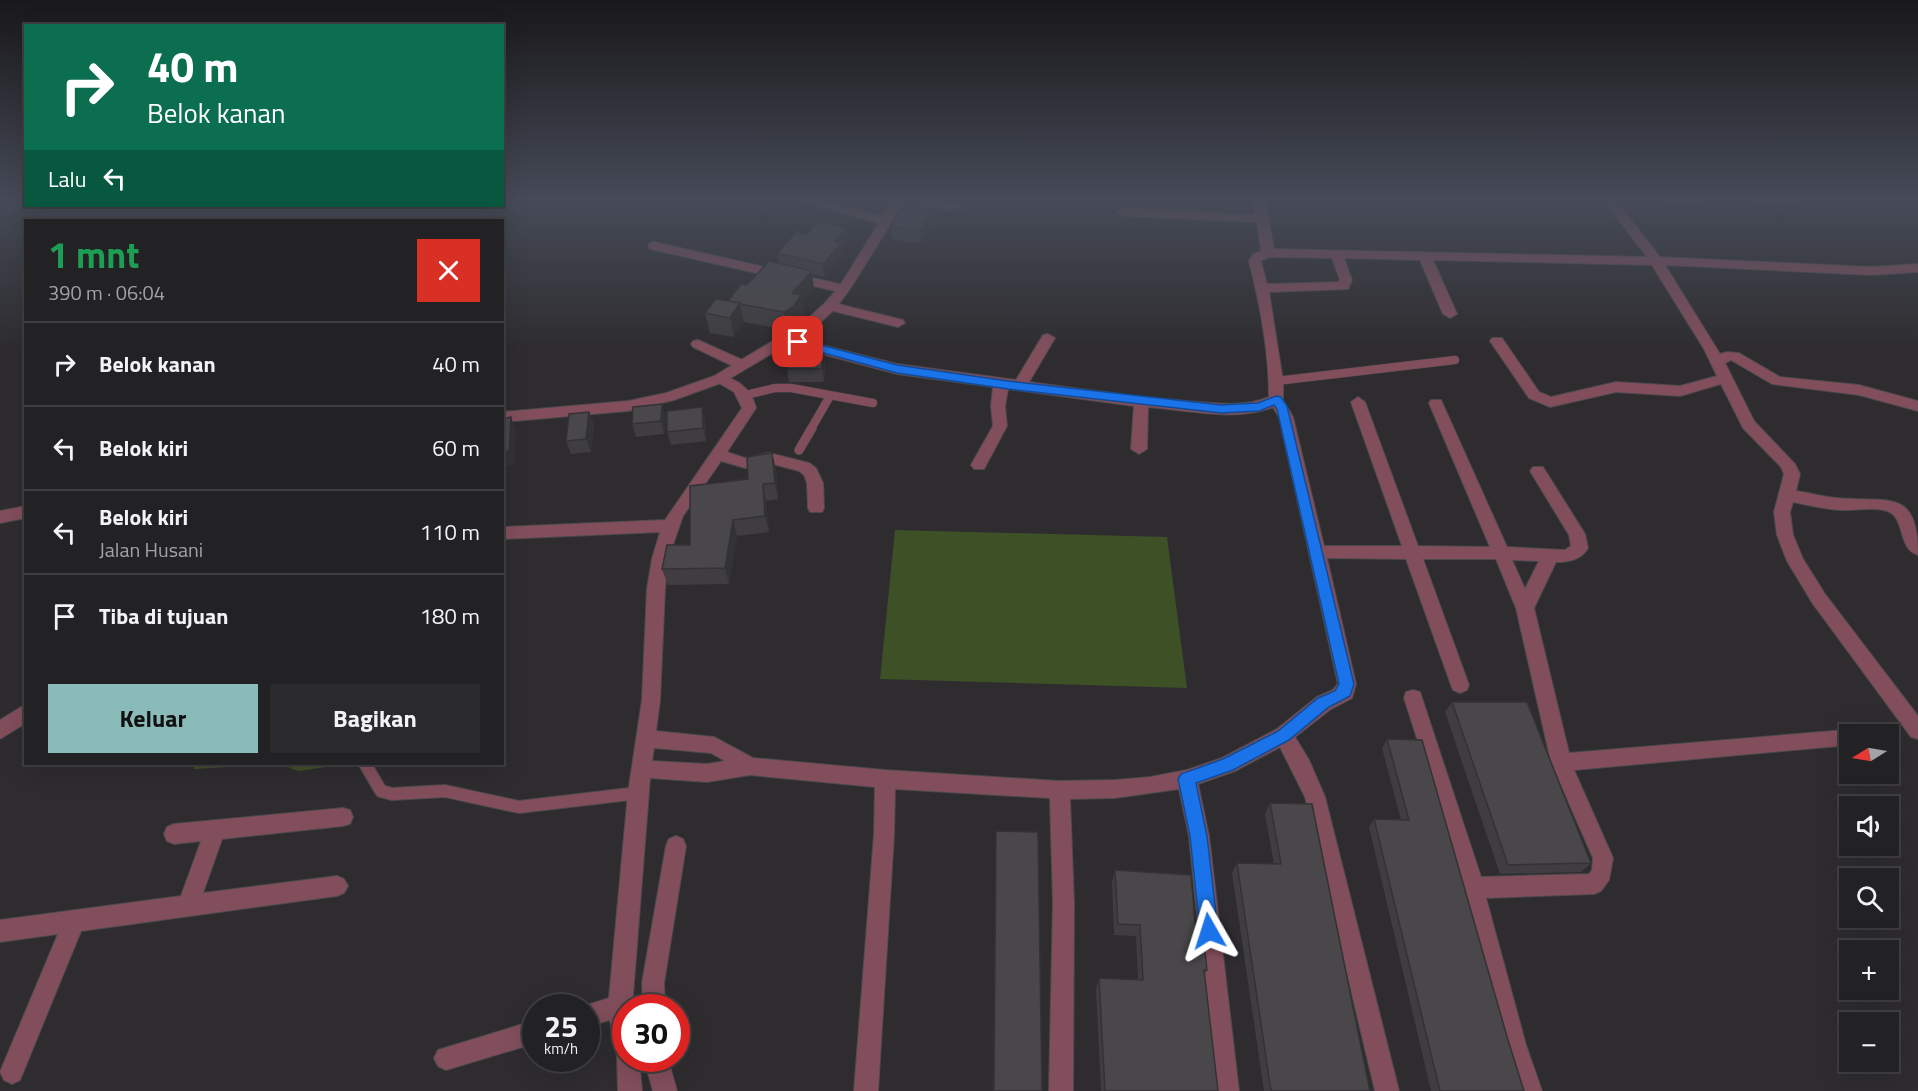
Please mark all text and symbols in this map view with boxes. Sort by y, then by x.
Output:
text: 40 m [147,34,239,98]
icon: right [48,48,126,126]
text: Belok kanan [147,92,286,133]
text: Lalu [48,162,86,196]
icon: left [98,162,131,195]
text: 1 mnt [48,227,139,282]
button: close [417,239,480,302]
text: 390 m · 06:04 [48,277,165,308]
pin [772,316,823,367]
icon: arrive [781,325,814,358]
text: Belok kanan [99,347,216,381]
text: 40 m [432,347,480,381]
icon: right [48,348,81,381]
text: Belok kiri [99,431,188,465]
text: 60 m [432,431,480,465]
icon: left [48,432,81,465]
text: Belok kiri [99,500,188,534]
text: 110 m [420,515,480,549]
icon: left [48,516,81,549]
text: Jalan Husani [99,534,203,565]
text: Tiba di tujuan [99,599,228,633]
text: 180 m [420,599,480,633]
icon: arrive [48,600,81,633]
button: Keluar [48,684,258,753]
button: Bagikan [270,684,480,753]
north arrow [1839,724,1899,784]
map controls [1839,724,1899,1072]
button: sound [1839,796,1899,856]
button: search [1839,868,1899,928]
position arrow [1177,899,1241,963]
button: + [1839,940,1899,1000]
speed limit sign: 30 [612,994,690,1072]
text: 25 [544,1003,578,1049]
button: − [1839,1012,1899,1072]
text: km/h [544,1037,578,1060]

